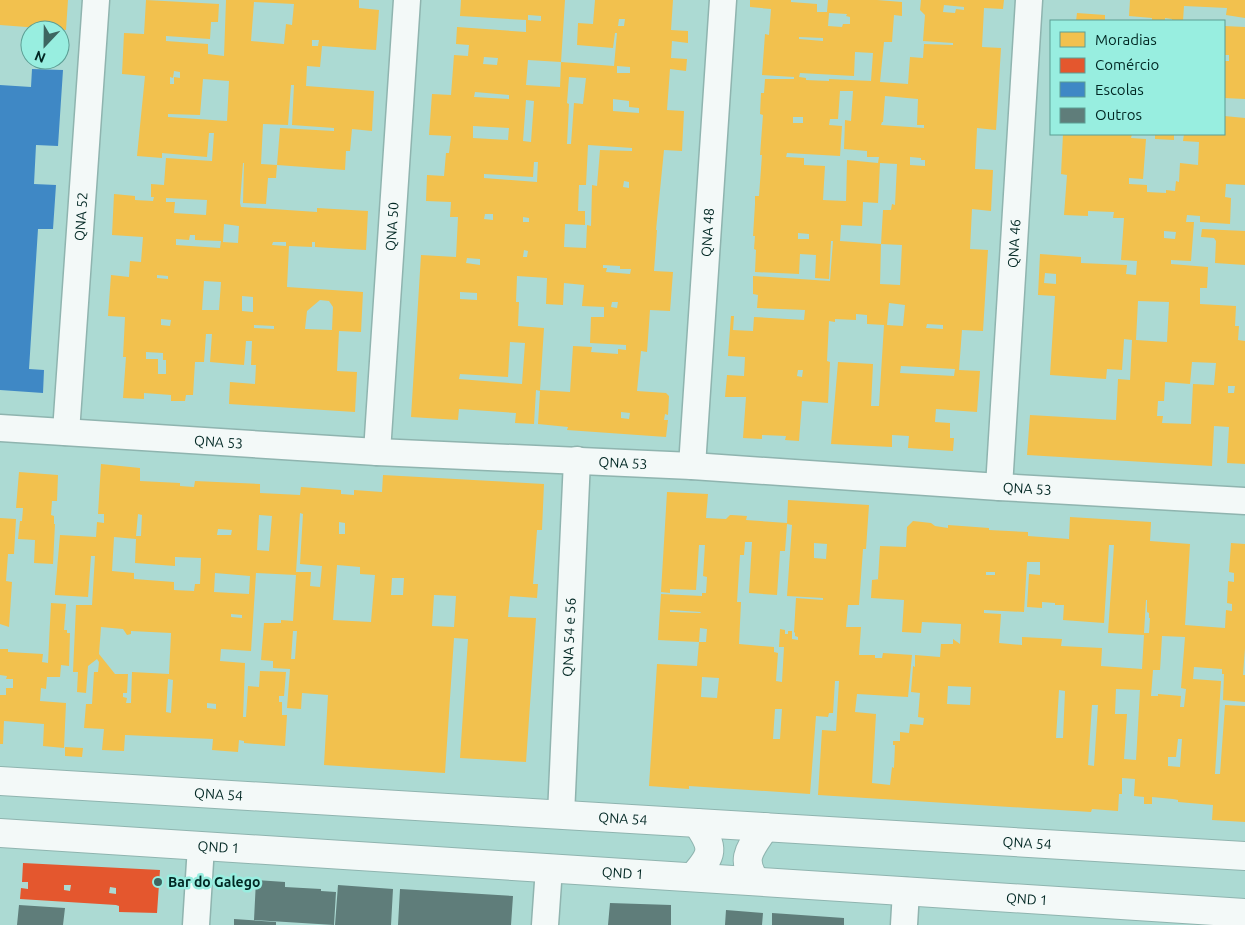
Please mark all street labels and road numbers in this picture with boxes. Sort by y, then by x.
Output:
street label: QNA 52 [71,192,91,242]
street label: QNA 50 [382,201,402,251]
street label: QNA 48 [698,207,717,258]
street label: QNA 46 [1005,218,1023,268]
street label: QNA 53 [194,432,244,451]
street label: QNA 53 [598,454,648,472]
street label: QNA 53 [1002,479,1052,498]
street label: QNA 54 e 56 [559,597,579,677]
street label: QNA 54 [194,785,244,804]
street label: QNA 54 [598,809,648,828]
street label: QNA 54 [1002,833,1052,852]
street label: QND 1 [197,838,240,856]
street label: QND 1 [601,864,644,882]
street label: QND 1 [1005,890,1048,908]

